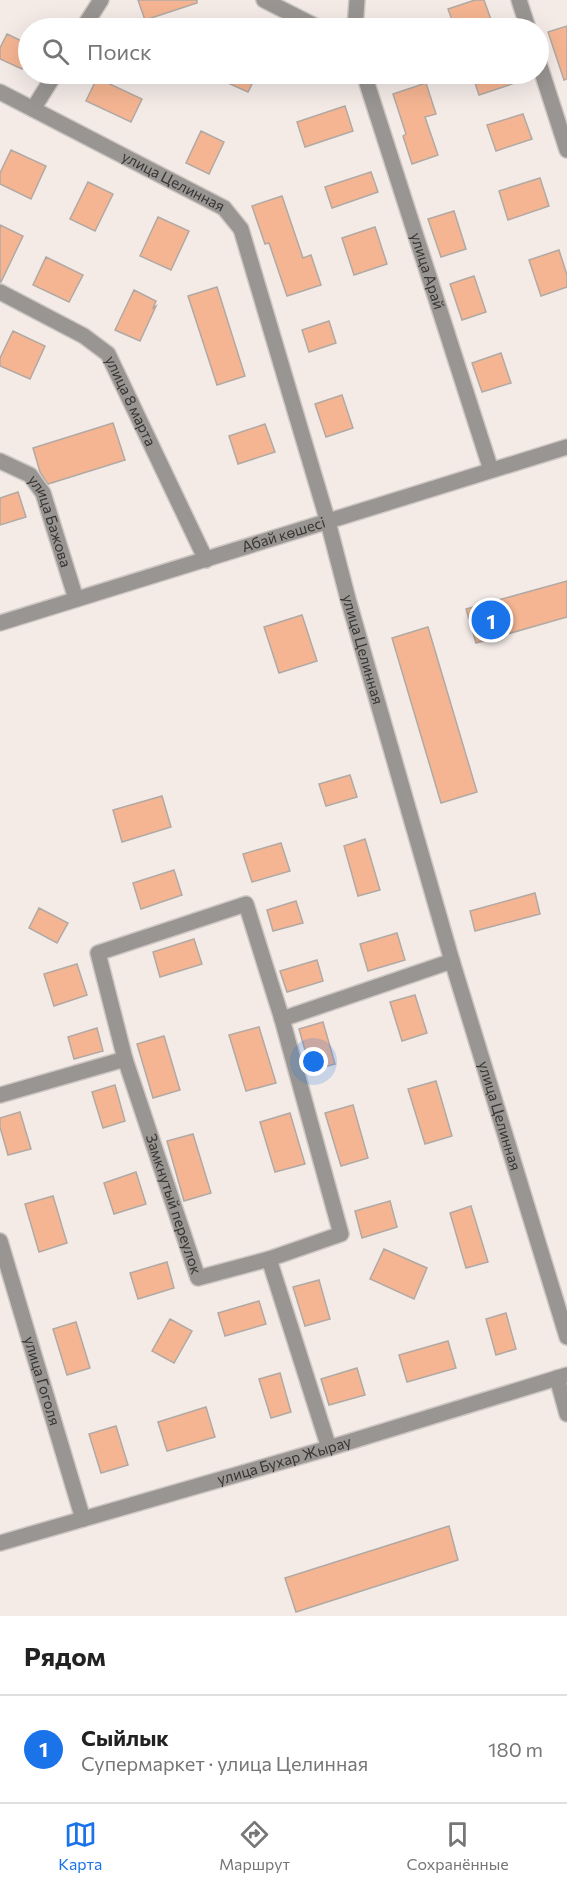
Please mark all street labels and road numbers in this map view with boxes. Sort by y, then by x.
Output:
street label: улица Целинная [119,147,228,215]
street label: улица Арай [407,230,449,311]
street label: улица 8 марта [102,353,160,449]
street label: улица Бажова [25,471,76,569]
street label: Абай көшесі [239,513,327,555]
street label: улица Целинная [339,592,388,706]
street label: улица Целинная [475,1059,525,1172]
street label: Замкнутый переулок [143,1131,206,1276]
street label: улица Гоголя [21,1334,65,1427]
street label: улица Бухар Жырау [215,1432,353,1488]

